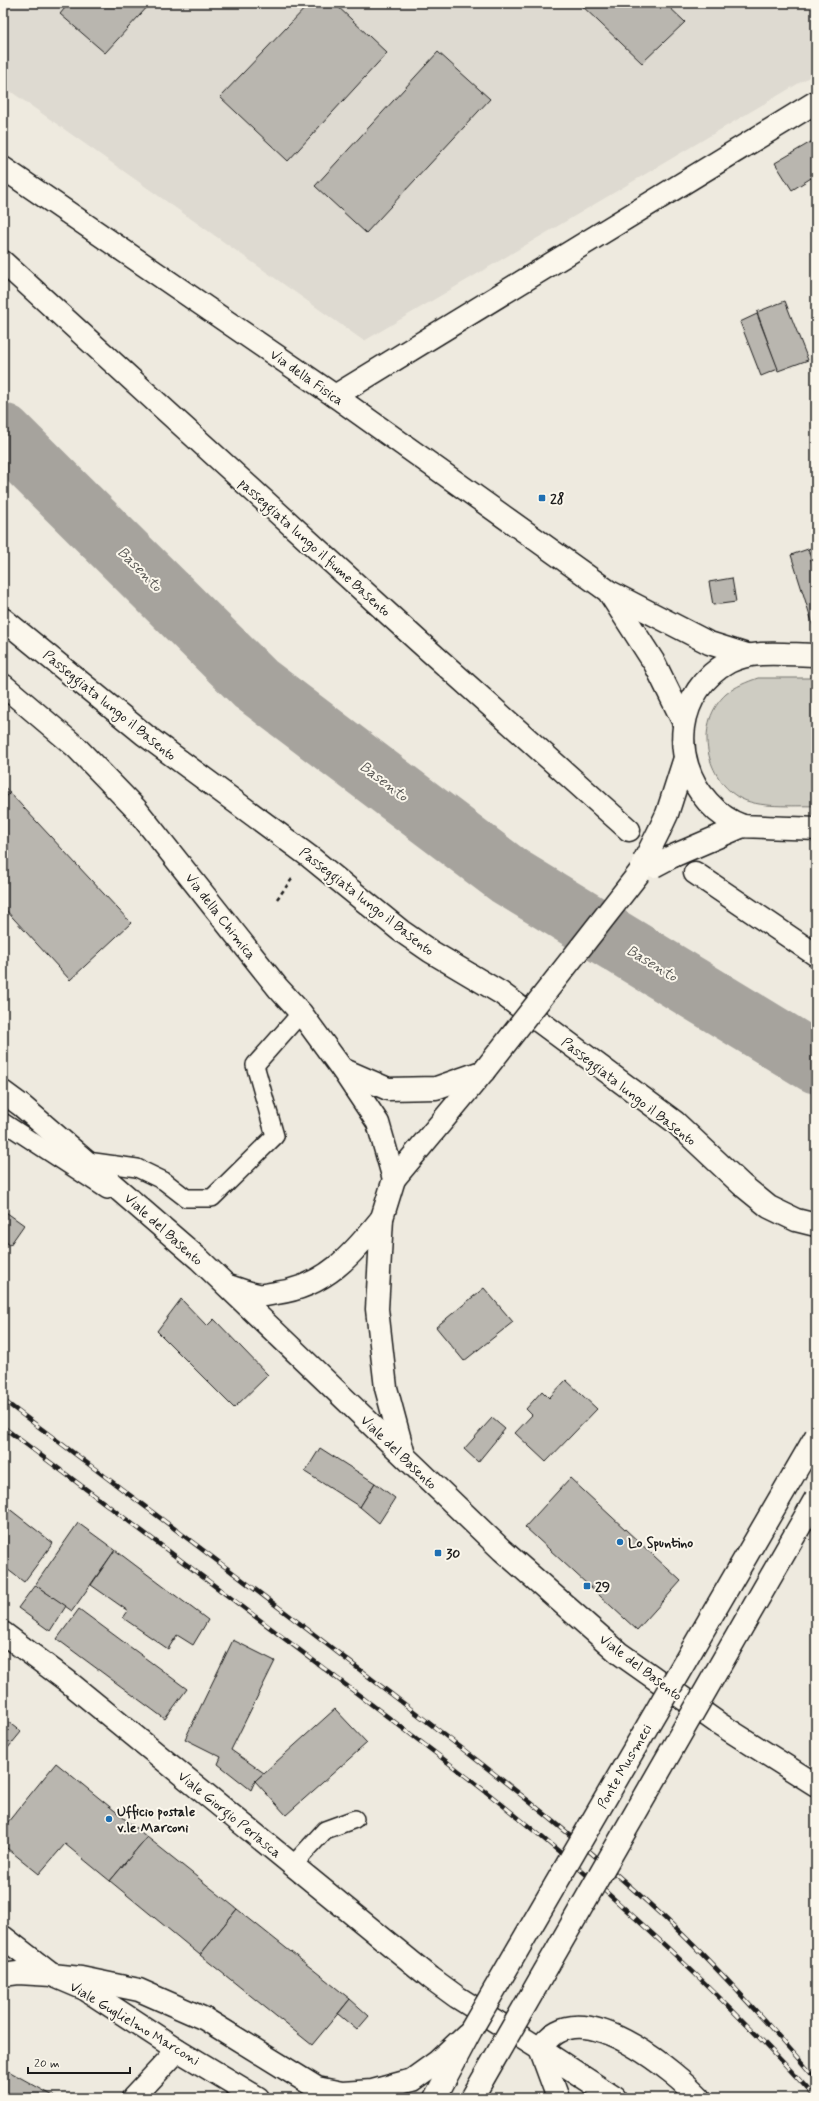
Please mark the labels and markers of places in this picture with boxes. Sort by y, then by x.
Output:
place label: 28 [550,490,565,508]
marker: 28 [537,493,547,503]
place label: Lo Spuntino [628,1534,693,1552]
marker: Lo Spuntino [615,1537,625,1547]
place label: 30 [446,1545,460,1563]
marker: 30 [433,1548,443,1558]
place label: 29 [595,1578,610,1596]
marker: 29 [582,1581,592,1591]
place label: Ufficio postale v.le Marconi [117,1803,195,1837]
marker: Ufficio postale v.le Marconi [104,1814,114,1824]

